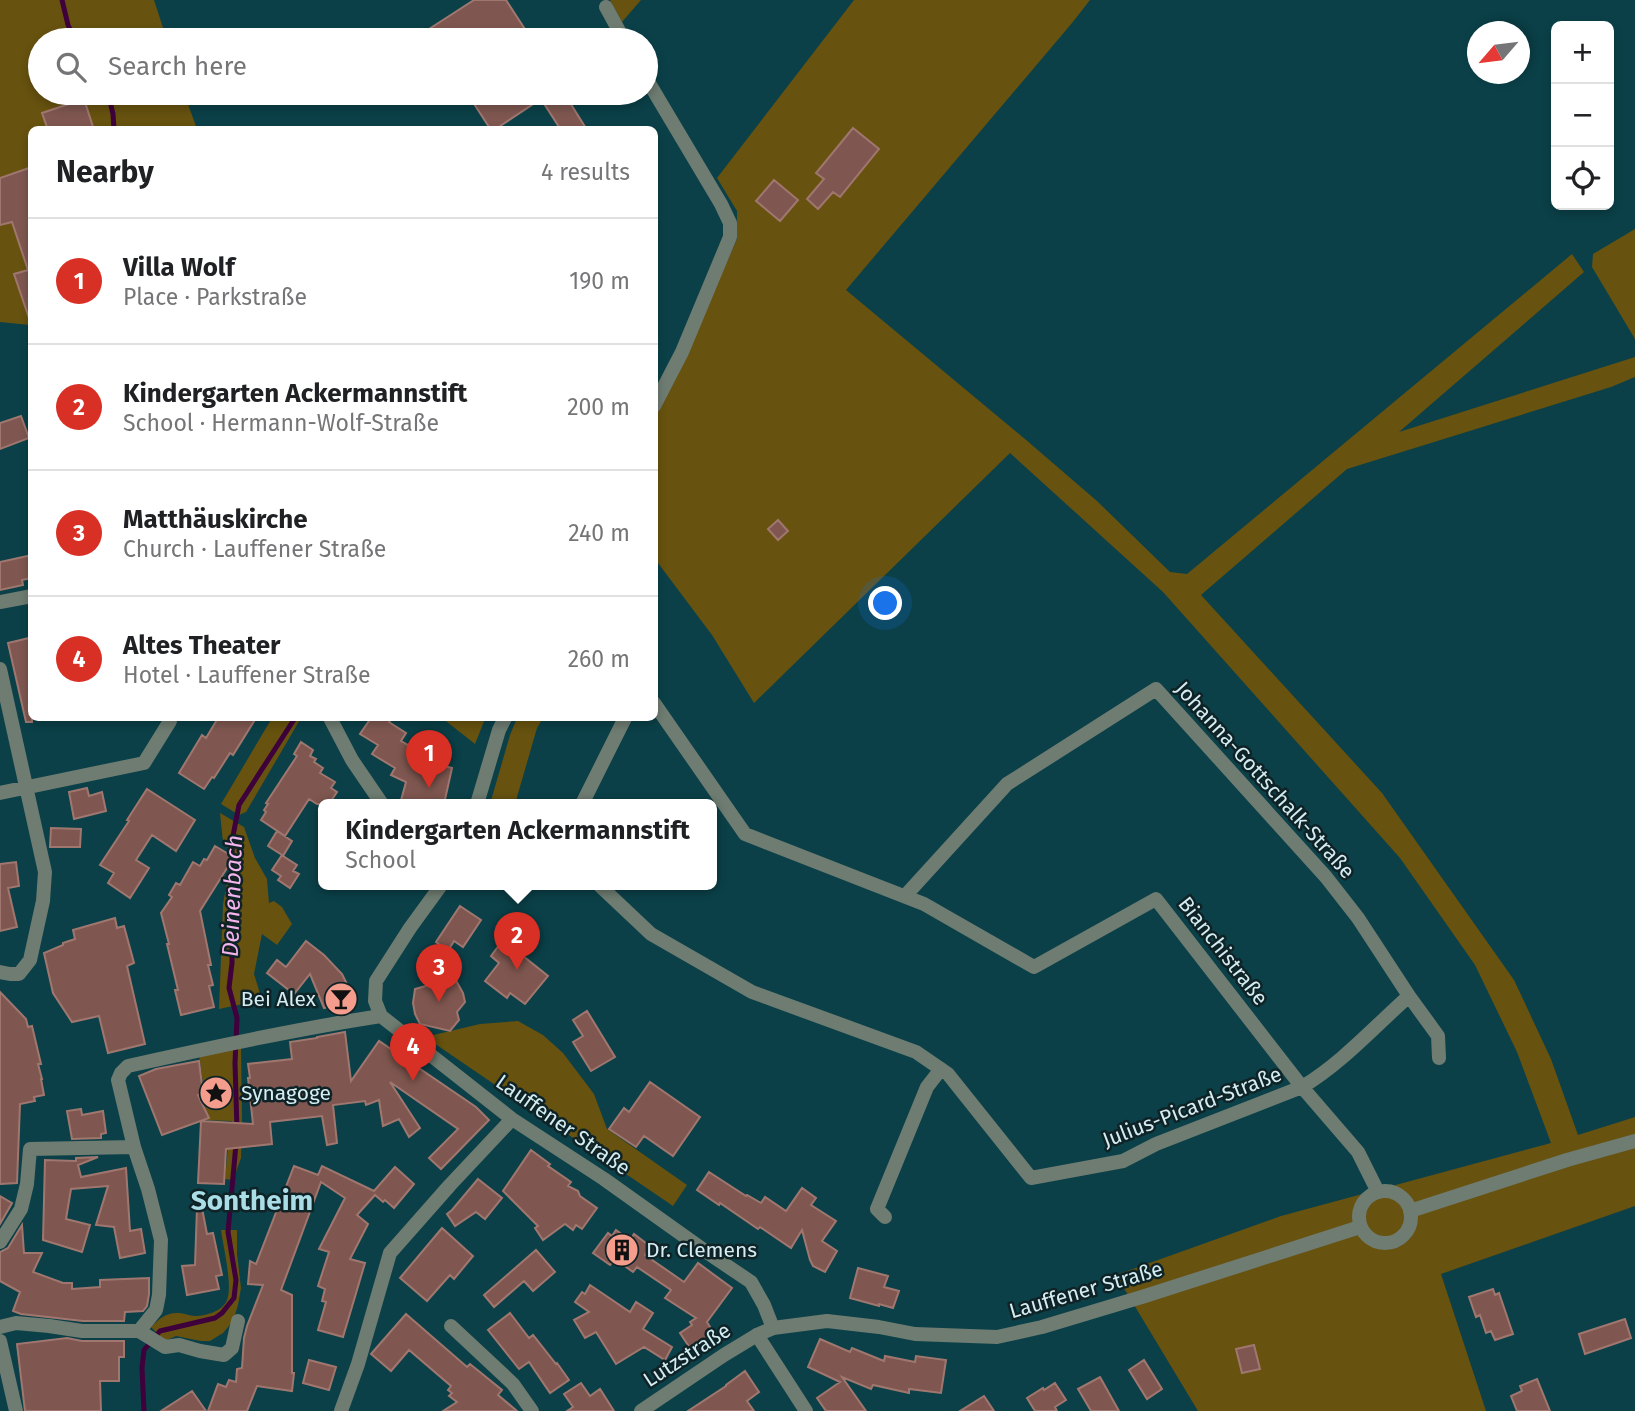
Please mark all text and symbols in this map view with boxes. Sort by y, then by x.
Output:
north arrow [1467,21,1530,84]
map controls [1551,21,1614,210]
button: + [1551,21,1614,84]
search box [28,28,658,105]
icon: search [52,48,90,86]
text: Search here [108,51,247,82]
button: − [1551,84,1614,147]
button: locate [1551,147,1614,210]
text: Nearby [56,154,154,190]
text: 4 results [541,158,630,186]
text: Villa Wolf [123,252,235,283]
text: 1 [74,267,84,295]
text: 190 m [569,267,630,295]
text: Place · Parkstraße [123,283,307,311]
text: Kindergarten Ackermannstift [123,378,467,409]
text: 2 [73,393,85,421]
text: 200 m [567,393,630,421]
text: School · Hermann-Wolf-Straße [123,409,439,437]
text: Matthäuskirche [123,504,308,535]
text: 3 [73,519,85,547]
text: 240 m [568,519,630,547]
text: Church · Lauffener Straße [123,535,386,563]
your location [868,586,902,620]
text: Altes Theater [123,630,280,661]
text: 4 [73,645,86,673]
text: 260 m [568,645,630,673]
text: Hotel · Lauffener Straße [123,661,370,689]
street label: Johanna-Gottschalk-Straße [1170,676,1360,884]
pin: 1 [406,730,452,788]
popup [318,799,717,890]
text: Kindergarten Ackermannstift [345,815,690,846]
water label: Deinenbach [216,834,248,958]
text: School [345,846,416,874]
street label: Bianchistraße [1172,891,1274,1011]
pin: 2 [494,912,540,970]
pin: 3 [416,944,462,1002]
bar icon: Bei Alex [322,980,360,1018]
place label: Bei Alex [241,986,317,1012]
pin: 4 [390,1023,436,1081]
street label: Julius-Picard-Straße [1099,1061,1285,1153]
street label: Lauffener Straße [491,1069,635,1181]
place icon: Synagoge [197,1074,235,1112]
place label: Synagoge [241,1080,331,1106]
district label: Sontheim [191,1184,313,1217]
building icon: Dr. Clemens [603,1231,641,1269]
place label: Dr. Clemens [646,1237,757,1263]
street label: Lauffener Straße [1006,1256,1166,1324]
street label: Lutzstraße [638,1317,736,1393]

